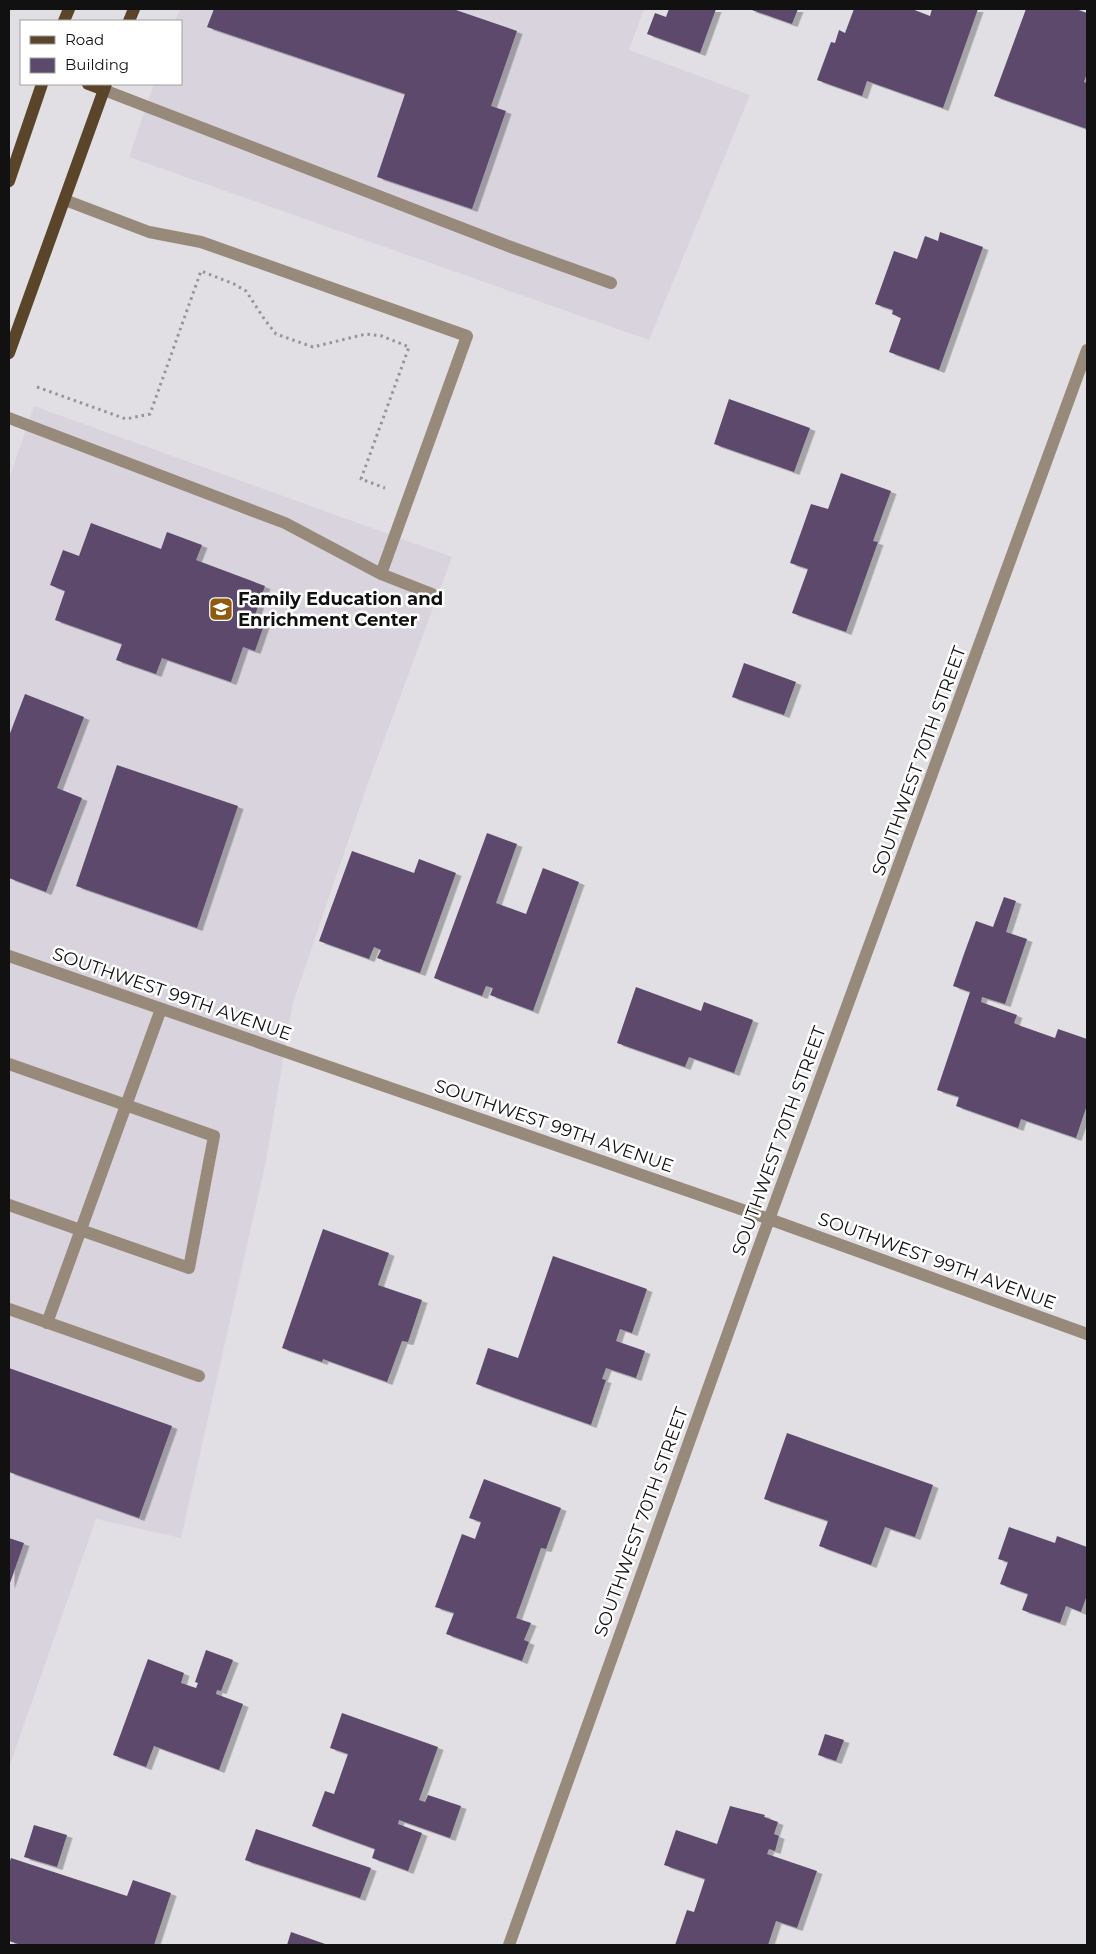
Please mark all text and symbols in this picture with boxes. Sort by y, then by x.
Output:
legend [20,20,182,85]
text: Road [65,30,104,49]
text: Building [65,55,129,74]
place label: Family Education and Enrichment Center [238,588,443,631]
school or university icon: Family Education and Enrichment Center [208,596,234,622]
street label: SOUTHWEST 70TH STREET [867,643,971,879]
street label: SOUTHWEST 99TH AVENUE [50,943,294,1045]
street label: SOUTHWEST 70TH STREET [727,1023,831,1259]
street label: SOUTHWEST 99TH AVENUE [432,1075,676,1177]
street label: SOUTHWEST 99TH AVENUE [815,1208,1059,1314]
street label: SOUTHWEST 70TH STREET [589,1404,693,1640]

